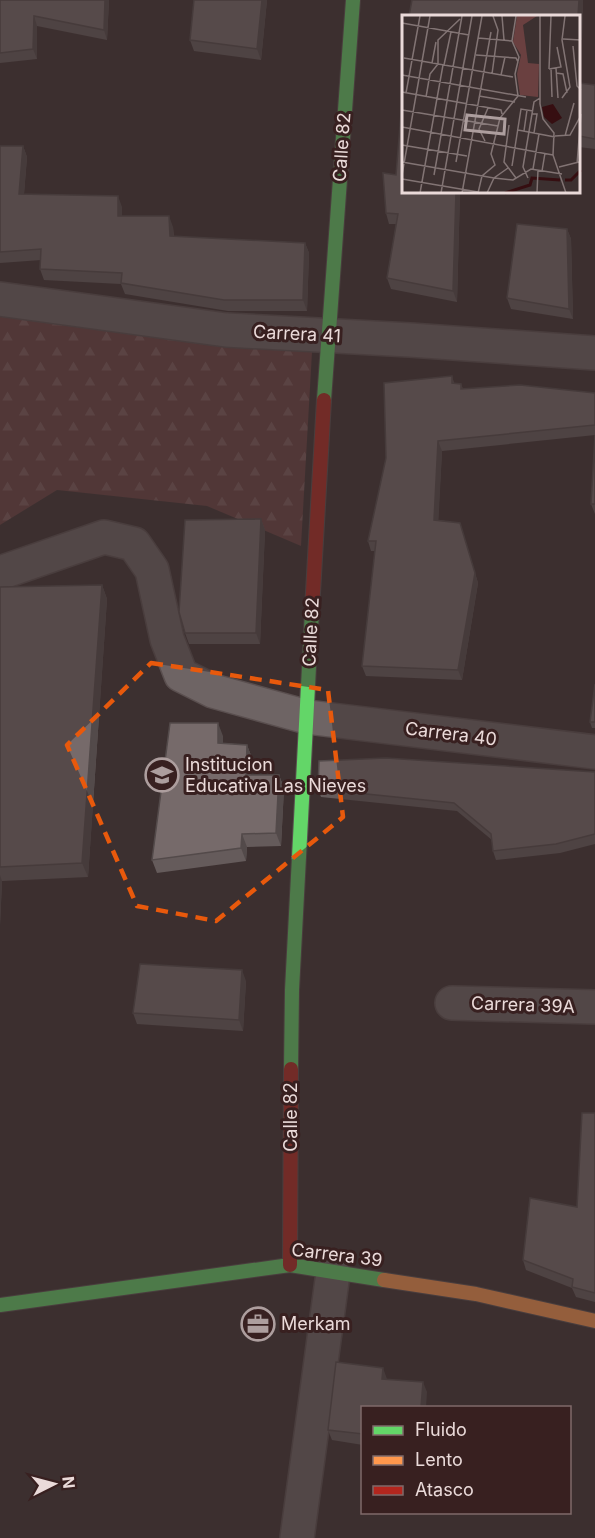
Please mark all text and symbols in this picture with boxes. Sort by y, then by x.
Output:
inset map [402,15,580,194]
street label: Calle 82 [329,111,354,182]
street label: Carrera 41 [253,321,341,346]
street label: Calle 82 [298,597,323,667]
street label: Carrera 40 [404,717,498,750]
place label: Institucion Educativa Las Nieves [185,754,366,796]
school or university icon: Institucion Educativa Las Nieves [144,757,180,793]
street label: Carrera 39A [471,992,575,1017]
street label: Calle 82 [280,1082,301,1152]
street label: Carrera 39 [290,1239,384,1271]
office icon: Merkam [240,1306,276,1342]
place label: Merkam [281,1313,351,1334]
legend [361,1406,571,1514]
text: Fluido [415,1419,467,1440]
text: Lento [415,1449,463,1470]
north arrow [24,1454,84,1514]
text: N [58,1475,80,1490]
text: Atasco [415,1479,474,1500]

